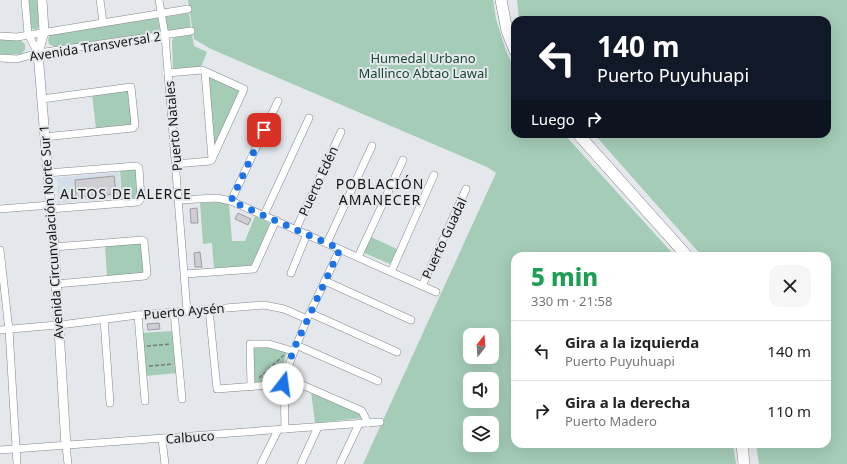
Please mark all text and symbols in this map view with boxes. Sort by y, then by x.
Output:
street label: Avenida Transversal 2 [28,27,162,65]
text: 140 m [597,27,680,65]
icon: left [531,32,583,84]
park label: Humedal Urbano Mallinco Abtao Lawal [358,49,488,82]
text: Puerto Puyuhuapi [597,63,749,87]
street label: Puerto Natales [160,80,186,172]
icon: right [583,108,605,130]
text: Luego [531,109,575,129]
pin [247,113,281,147]
icon: arrive [253,119,275,141]
street label: Avenida Circunvalación Norte Sur 1 [35,124,67,340]
street label: Puerto Edén [294,143,342,219]
district label: POBLACIÓN AMANECER [336,174,424,209]
district label: ALTOS DE ALERCE [60,184,192,203]
street label: Puerto Guadal [417,194,471,282]
text: 5 min [531,260,598,293]
button: close [769,265,811,307]
text: 330 m · 21:58 [531,292,612,310]
street label: Puerto Aysén [143,299,225,323]
north arrow [463,328,499,364]
map controls [463,328,499,452]
text: Gira a la izquierda [565,332,699,352]
icon: left [531,340,553,362]
text: 140 m [767,341,811,361]
text: Puerto Puyuhuapi [565,352,675,370]
position arrow [262,363,304,405]
button: sound [463,372,499,408]
text: Gira a la derecha [565,392,690,412]
icon: right [531,400,553,422]
text: 110 m [767,401,811,421]
text: Puerto Madero [565,412,657,430]
button: layers [463,416,499,452]
street label: Calbuco [165,426,215,448]

